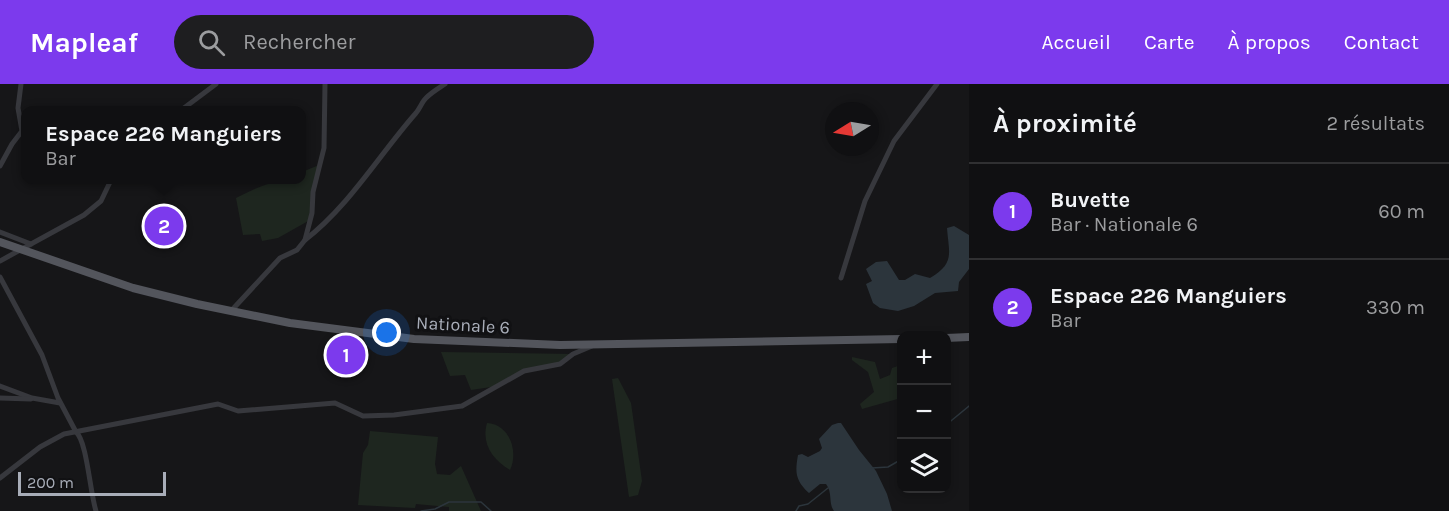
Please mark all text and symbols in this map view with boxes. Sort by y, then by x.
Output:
search box [174,15,594,69]
text: Mapleaf [30,26,138,59]
icon: search [195,26,228,59]
text: Rechercher [243,29,356,55]
text: Accueil [1042,30,1111,54]
text: Carte [1144,30,1195,54]
text: À propos [1228,30,1311,54]
text: Contact [1344,30,1419,54]
north arrow [825,102,879,156]
popup [21,106,306,184]
text: À proximité [993,108,1137,139]
text: 2 résultats [1326,112,1425,135]
text: Espace 226 Manguiers [45,121,282,147]
text: Bar [45,147,76,170]
text: Buvette [1050,187,1130,213]
text: 1 [1009,200,1016,223]
text: 60 m [1378,200,1425,223]
pin: 2 [144,204,184,248]
text: Bar · Nationale 6 [1050,213,1198,236]
text: Espace 226 Manguiers [1050,283,1287,309]
text: 2 [1006,296,1019,319]
text: 330 m [1366,296,1425,319]
text: Bar [1050,309,1081,332]
street label: Nationale 6 [416,312,510,338]
your location [372,318,401,347]
map controls [897,331,951,493]
button: + [897,331,951,385]
pin: 1 [326,332,366,378]
button: − [897,385,951,439]
button: layers [897,439,951,493]
scale bar [18,469,166,496]
text: 200 m [27,473,74,492]

